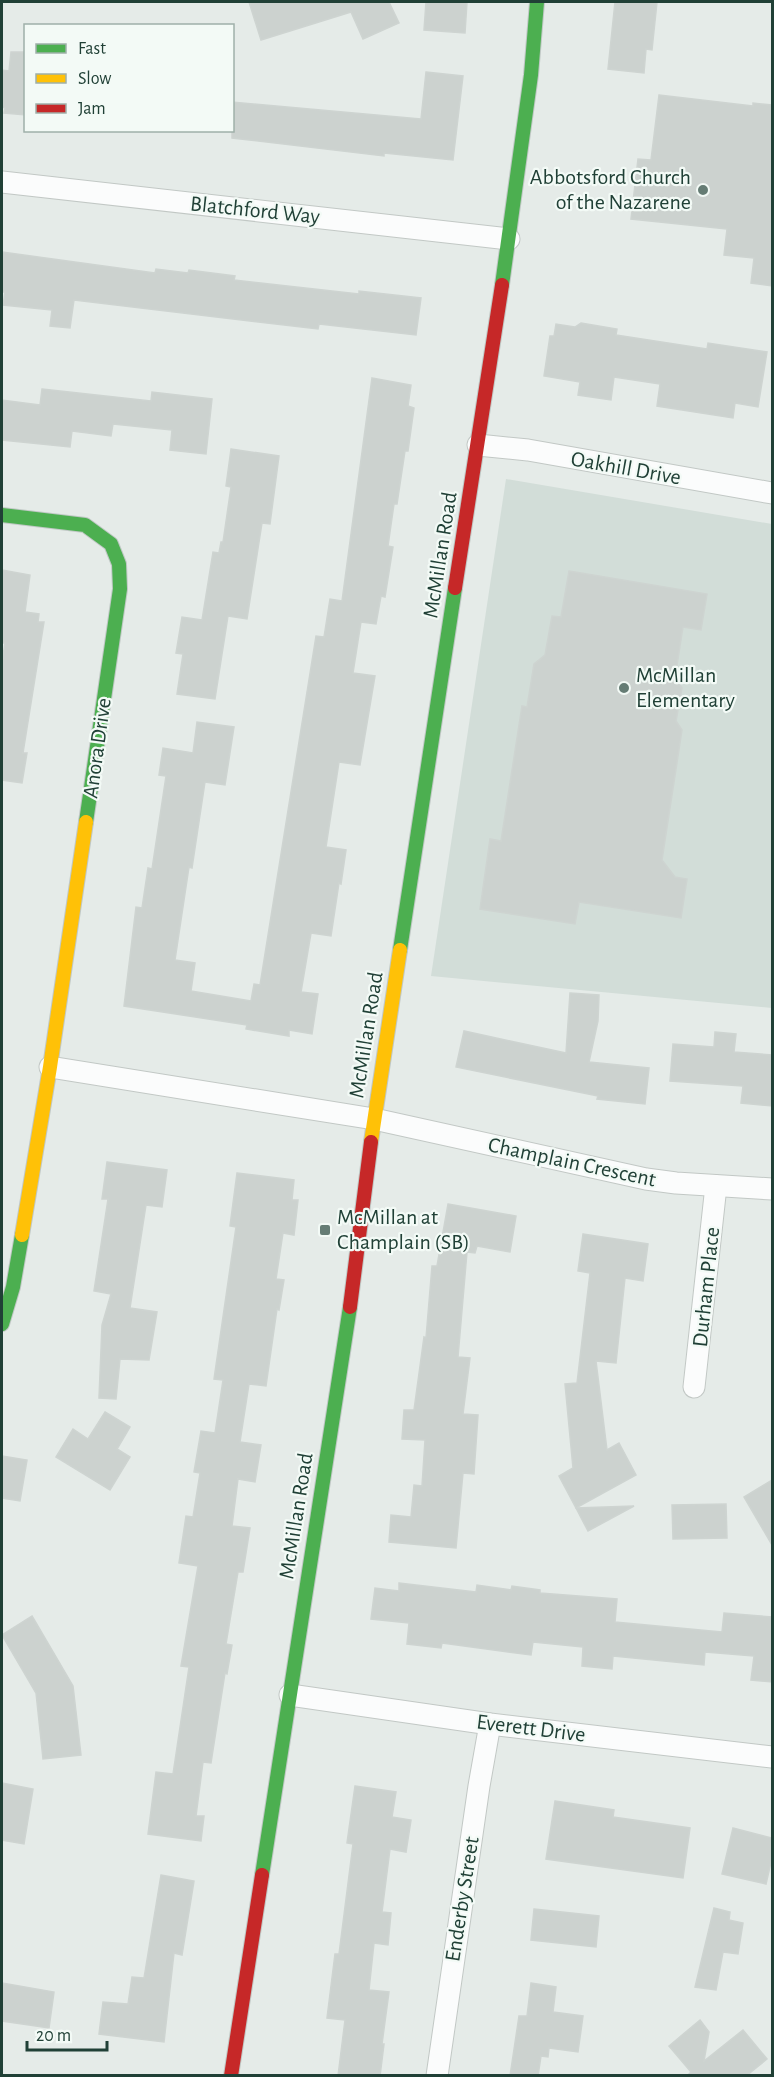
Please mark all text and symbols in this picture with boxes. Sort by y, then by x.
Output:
legend [24,24,234,132]
text: Fast [78,40,106,58]
text: Slow [78,70,111,88]
text: Jam [78,100,106,118]
place label: Abbotsford Church of the Nazarene [530,166,691,213]
marker: Abbotsford Church of the Nazarene [696,183,710,197]
street label: Blatchford Way [189,192,322,228]
street label: Oakhill Drive [569,448,683,488]
street label: McMillan Road [419,490,461,620]
place label: McMillan Elementary [636,664,736,711]
marker: McMillan Elementary [617,681,631,695]
street label: Anora Drive [79,697,115,799]
street label: McMillan Road [345,970,387,1100]
street label: Champlain Crescent [486,1133,658,1191]
place label: McMillan at Champlain (SB) [337,1206,470,1253]
marker: McMillan at Champlain (SB) [318,1223,332,1237]
street label: Durham Place [689,1226,723,1348]
street label: McMillan Road [275,1451,317,1581]
street label: Everett Drive [475,1710,587,1746]
street label: Enderby Street [441,1835,483,1963]
scale bar [27,2014,106,2052]
text: 20 m [36,2027,71,2045]

